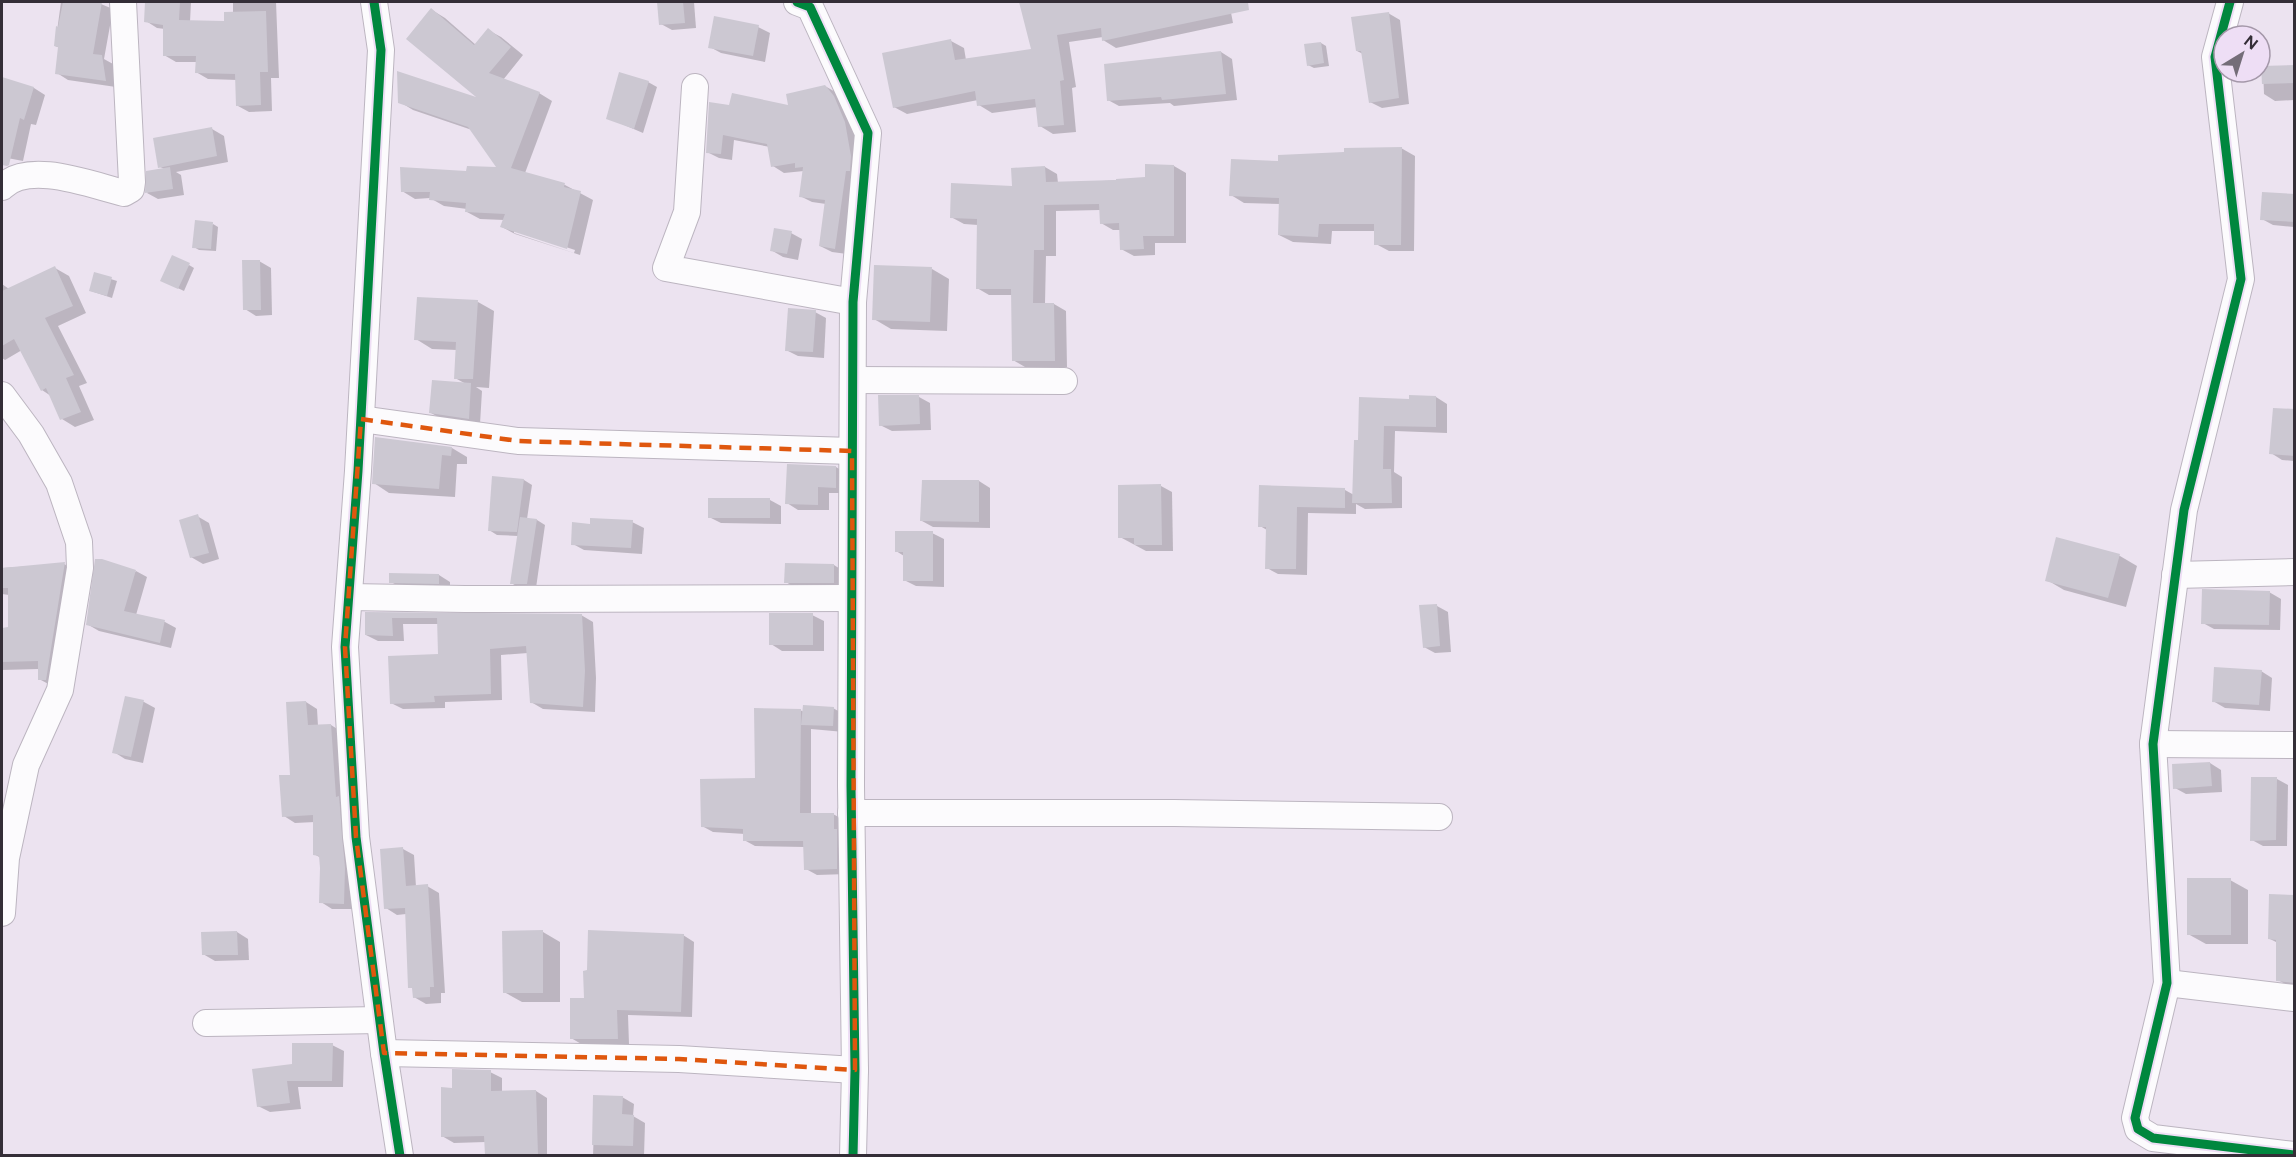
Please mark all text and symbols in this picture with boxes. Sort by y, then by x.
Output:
north arrow [2212,24,2272,84]
text: N [2240,31,2262,54]

